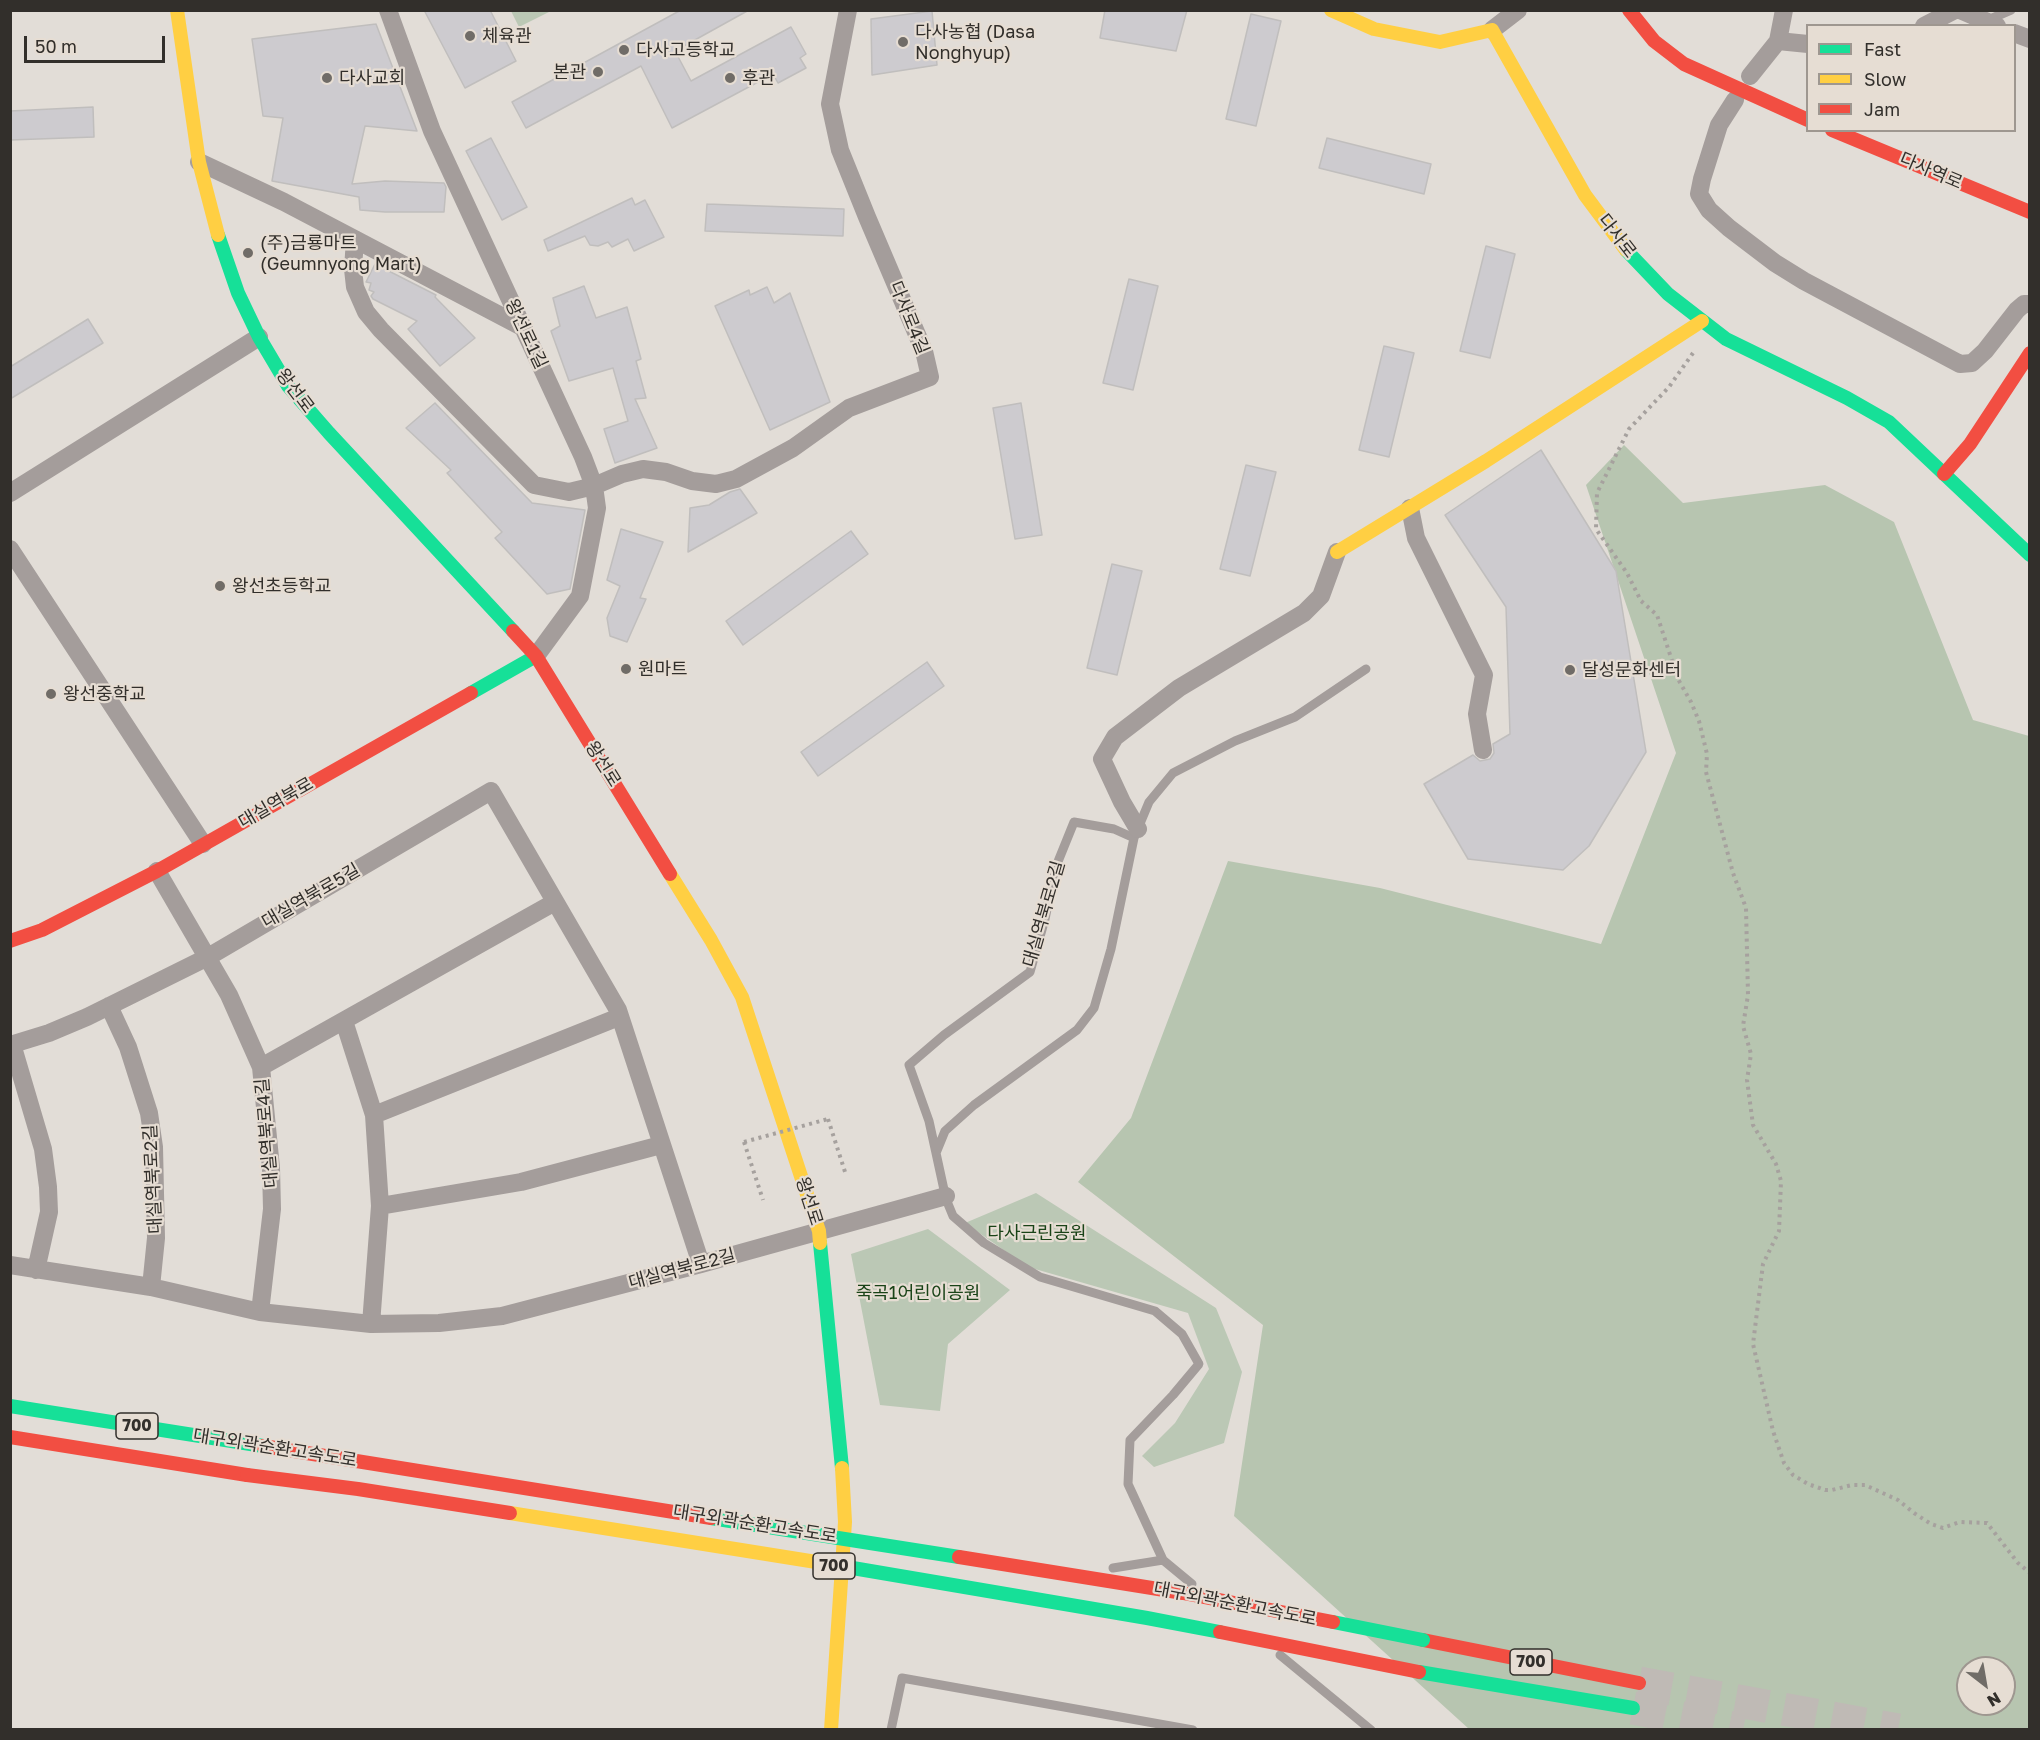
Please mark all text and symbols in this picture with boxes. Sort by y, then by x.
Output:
place label: 다사농협 (Dasa Nonghyup) [915,21,1035,63]
scale bar [27,24,168,62]
legend [1806,24,2016,132]
place label: 체육관 [482,25,532,47]
marker: 체육관 [463,29,477,43]
text: 50 m [35,35,77,57]
marker: 다사농협 (Dasa Nonghyup) [896,35,910,49]
text: Fast [1864,38,1901,60]
place label: 다사고등학교 [636,39,735,61]
marker: 다사고등학교 [617,43,631,57]
place label: 본관 [553,61,586,83]
marker: 본관 [591,65,605,79]
place label: 다사교회 [339,67,405,89]
place label: 후관 [742,67,775,89]
text: Slow [1864,68,1906,90]
marker: 다사교회 [320,71,334,85]
marker: 후관 [723,71,737,85]
text: Jam [1864,98,1900,120]
street label: 다사역로 [1896,148,1966,194]
street label: 다사로 [1593,210,1641,262]
place label: (주)금룡마트 (Geumnyong Mart) [260,232,422,274]
marker: (주)금룡마트 (Geumnyong Mart) [241,246,255,260]
street label: 다사로4길 [885,278,933,358]
street label: 왕선로1길 [500,295,552,373]
street label: 왕선로 [271,365,319,417]
place label: 왕선초등학교 [232,575,331,597]
marker: 왕선초등학교 [213,579,227,593]
place label: 원마트 [638,658,688,680]
place label: 달성문화센터 [1582,659,1681,681]
marker: 원마트 [619,662,633,676]
marker: 달성문화센터 [1563,663,1577,677]
place label: 왕선중학교 [63,683,146,705]
marker: 왕선중학교 [44,687,58,701]
street label: 왕선로 [581,737,625,791]
street label: 대실역북로 [235,773,317,833]
street label: 대실역북로2길 [1018,858,1070,970]
street label: 대실역북로5길 [258,859,364,933]
street label: 대실역북로4길 [251,1077,283,1189]
street label: 대실역북로2길 [139,1124,167,1234]
street label: 왕선로 [791,1174,827,1228]
park label: 다사근린공원 [987,1222,1087,1244]
street label: 대실역북로2길 [626,1244,738,1294]
park label: 죽곡1어린이공원 [856,1282,980,1304]
road number: 700 [116,1413,158,1439]
street label: 대구외곽순환고속도로 [192,1424,358,1472]
street label: 대구외곽순환고속도로 [672,1500,838,1548]
road number: 700 [813,1553,855,1579]
street label: 대구외곽순환고속도로 [1152,1578,1318,1630]
road number: 700 [1510,1649,1552,1675]
north arrow [1956,1656,2016,1716]
text: N [1984,1688,2005,1711]

